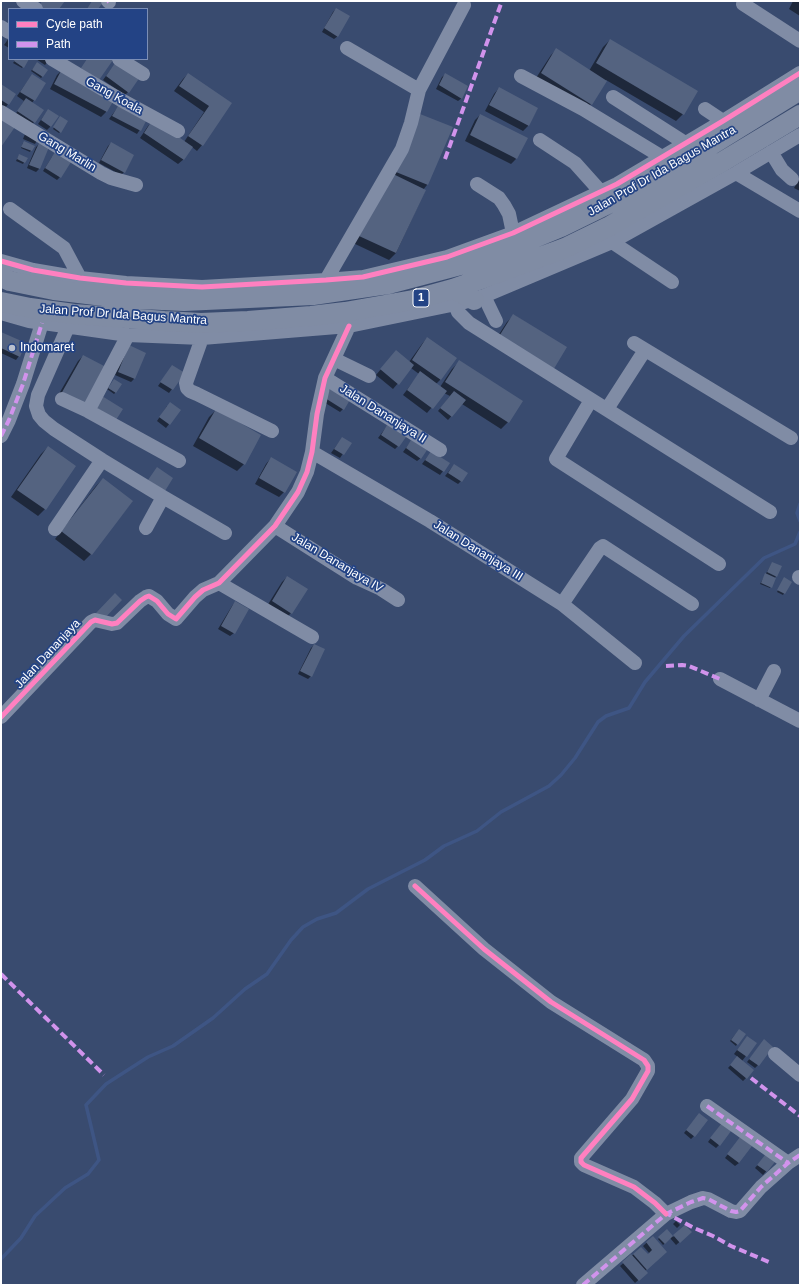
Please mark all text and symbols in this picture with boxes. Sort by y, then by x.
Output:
legend [8,8,148,60]
text: Cycle path [46,17,103,31]
text: Path [46,37,71,51]
street label: Gang Koala [83,74,145,118]
street label: Jalan Prof Dr Ida Bagus Mantra [586,123,738,219]
street label: Gang Marlin [35,129,99,175]
road number: 1 [413,289,429,307]
street label: Jalan Prof Dr Ida Bagus Mantra [39,302,207,328]
place label: Indomaret [20,341,74,355]
marker: Indomaret [7,343,17,353]
street label: Jalan Dananjaya II [337,382,429,446]
street label: Jalan Dananjaya III [431,518,525,584]
street label: Jalan Dananjaya IV [289,530,385,596]
street label: Jalan Dananjaya [12,616,84,692]

